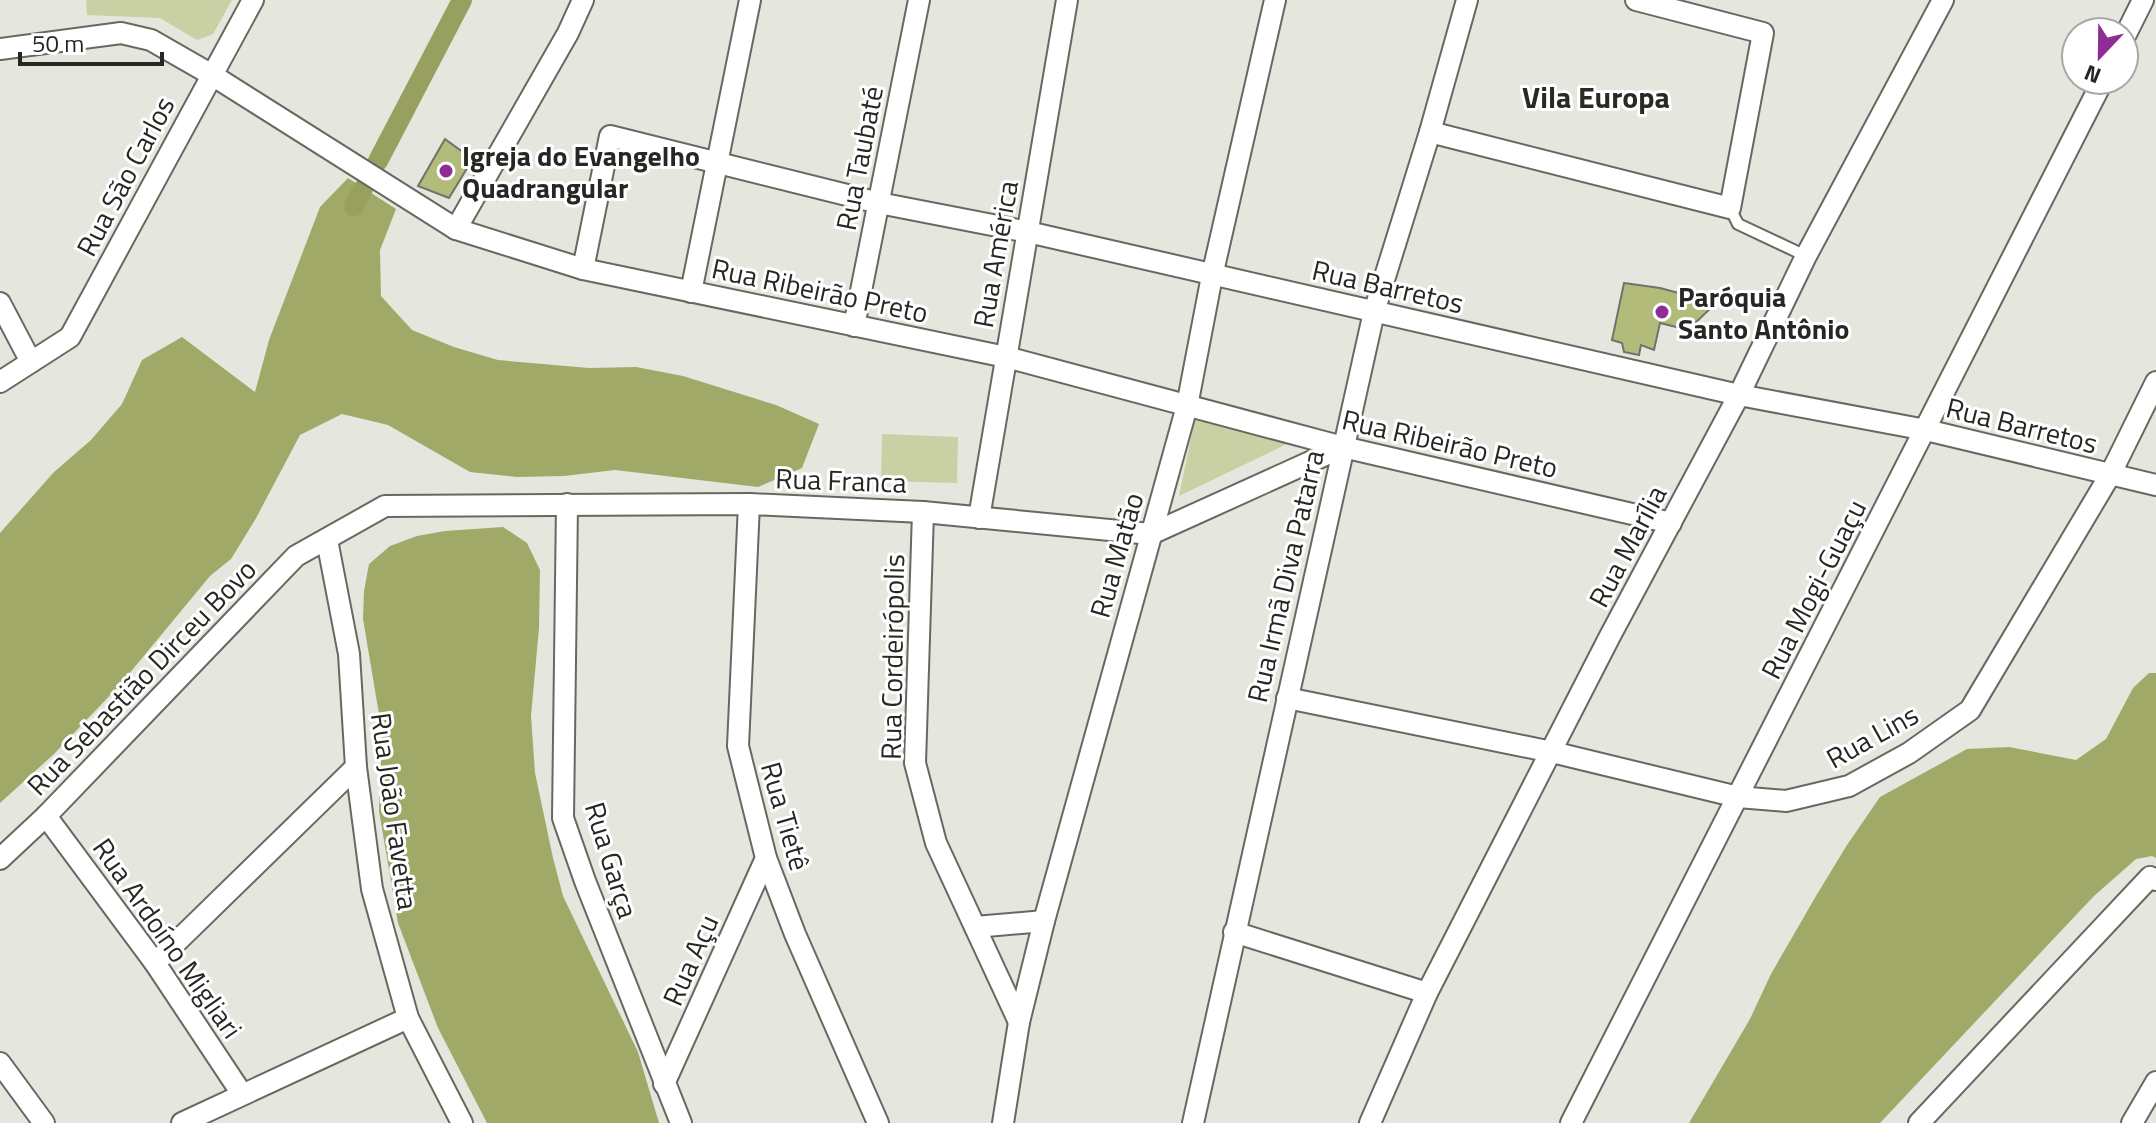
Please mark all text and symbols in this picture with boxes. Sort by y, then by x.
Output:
scale bar [20,16,162,66]
north arrow [2060,16,2140,96]
text: 50 m [32,25,84,61]
text: N [2079,56,2106,93]
district label: Vila Europa [1522,74,1670,120]
street label: Rua Taubaté [824,82,894,234]
street label: Rua São Carlos [65,88,185,264]
place label: Igreja do Evangelho Quadrangular [462,134,700,209]
marker: Igreja do Evangelho Quadrangular [437,162,455,180]
street label: Rua América [961,177,1029,331]
street label: Rua Ribeirão Preto [708,246,932,334]
street label: Rua Barretos [1308,248,1468,324]
place label: Paróquia Santo Antônio [1678,275,1849,350]
marker: Paróquia Santo Antônio [1653,303,1671,321]
street label: Rua Barretos [1942,385,2102,465]
street label: Rua Ribeirão Preto [1338,397,1562,489]
street label: Rua Irmã Diva Patarra [1235,446,1335,706]
street label: Rua Franca [775,456,907,504]
street label: Rua Marília [1577,477,1677,615]
street label: Rua Matão [1078,487,1154,623]
street label: Rua Mogi-Guaçu [1749,492,1877,686]
street label: Rua Sebastião Dirceu Bovo [16,549,266,805]
street label: Rua Cordeirópolis [869,554,915,760]
street label: Rua Lins [1818,693,1926,779]
street label: Rua João Favetta [360,710,430,912]
street label: Rua Tietê [750,757,822,875]
street label: Rua Garça [574,797,650,923]
street label: Rua Ardoíno Migliari [83,829,253,1047]
street label: Rua Açu [651,907,729,1013]

